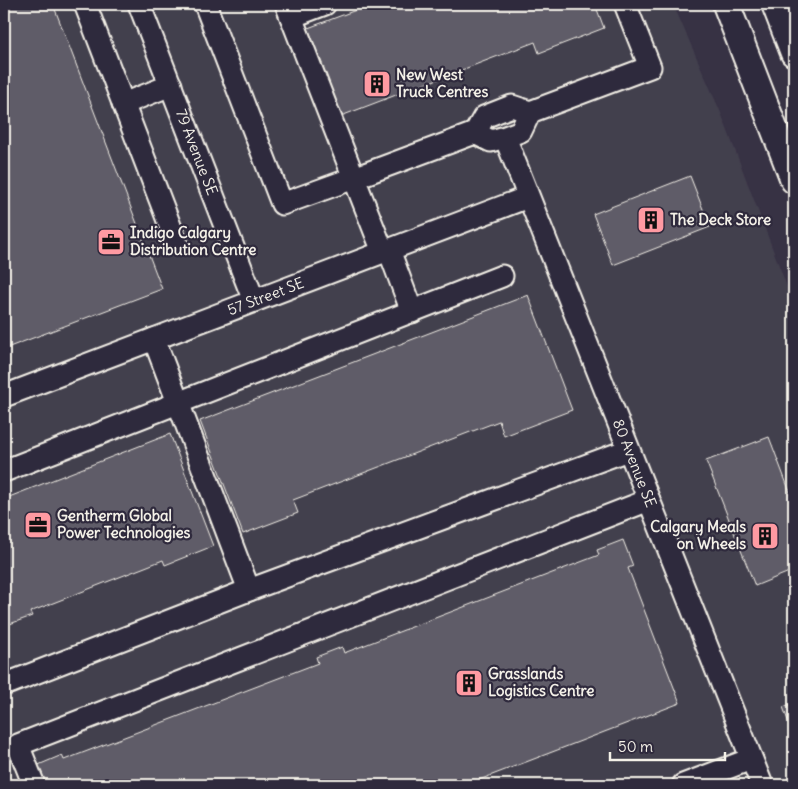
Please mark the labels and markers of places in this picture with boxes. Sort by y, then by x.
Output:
place label: New West Truck Centres [396,65,488,101]
building icon: New West Truck Centres [362,69,392,99]
building icon: The Deck Store [636,205,666,235]
place label: The Deck Store [670,210,771,229]
place label: Indigo Calgary Distribution Centre [130,223,256,259]
office icon: Indigo Calgary Distribution Centre [96,227,126,257]
place label: Gentherm Global Power Technologies [57,506,191,543]
office icon: Gentherm Global Power Technologies [23,510,53,540]
place label: Calgary Meals on Wheels [650,517,746,553]
building icon: Calgary Meals on Wheels [750,521,780,551]
place label: Grasslands Logistics Centre [488,664,594,701]
building icon: Grasslands Logistics Centre [454,668,484,698]

